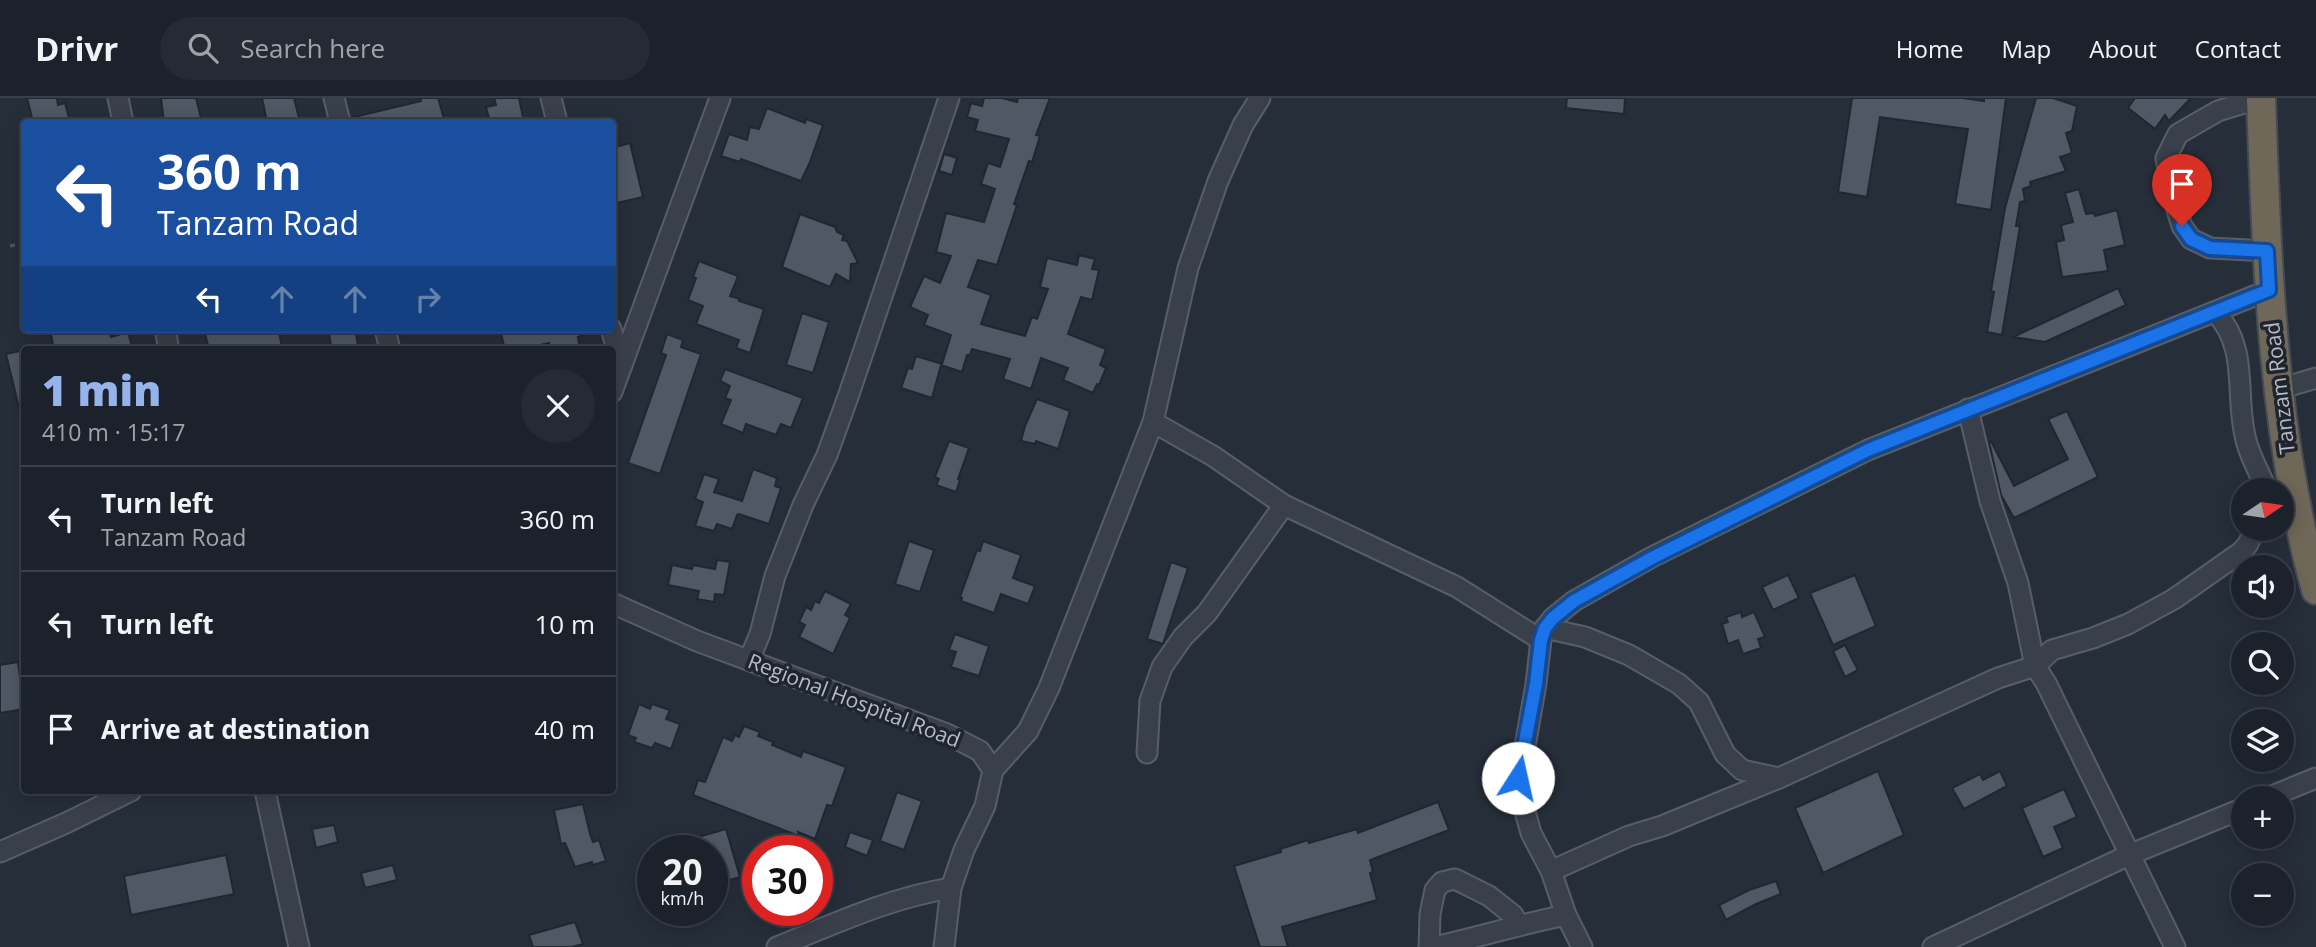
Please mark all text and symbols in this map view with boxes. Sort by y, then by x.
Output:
search box [160,17,650,80]
text: Drivr [35,26,118,71]
icon: search [184,29,222,67]
text: Search here [240,30,385,66]
text: Home [1896,32,1964,65]
text: Map [2002,32,2051,65]
text: About [2089,32,2157,65]
text: Contact [2195,32,2281,65]
text: 360 m [157,138,302,204]
icon: left [42,147,133,238]
pin [2152,154,2212,226]
icon: arrive [2163,165,2201,203]
text: Tanzam Road [157,201,359,244]
icon: left [190,280,228,318]
icon: ahead [263,280,301,318]
icon: ahead [336,280,374,318]
icon: right [409,280,447,318]
street label: Tanzam Road [2257,321,2301,456]
text: 1 min [42,361,161,418]
button: close [521,369,595,443]
text: 410 m · 15:17 [42,416,185,448]
north arrow [2231,478,2294,541]
map controls [2231,478,2294,926]
text: Turn left [101,485,213,521]
icon: left [42,500,80,538]
text: 360 m [520,501,595,537]
text: Tanzam Road [101,521,246,553]
button: sound [2231,555,2294,618]
icon: left [42,605,80,643]
text: Turn left [101,606,213,642]
text: 10 m [534,606,595,642]
button: search [2231,632,2294,695]
street label: Regional Hospital Road [744,647,965,754]
button: layers [2231,709,2294,772]
icon: arrive [42,710,80,748]
text: Arrive at destination [101,711,370,747]
text: 40 m [534,711,595,747]
position arrow [1481,741,1555,815]
button: + [2231,786,2294,849]
speed limit sign: 30 [742,835,833,926]
text: 20 [662,848,703,895]
button: − [2231,863,2294,926]
text: km/h [661,886,704,910]

